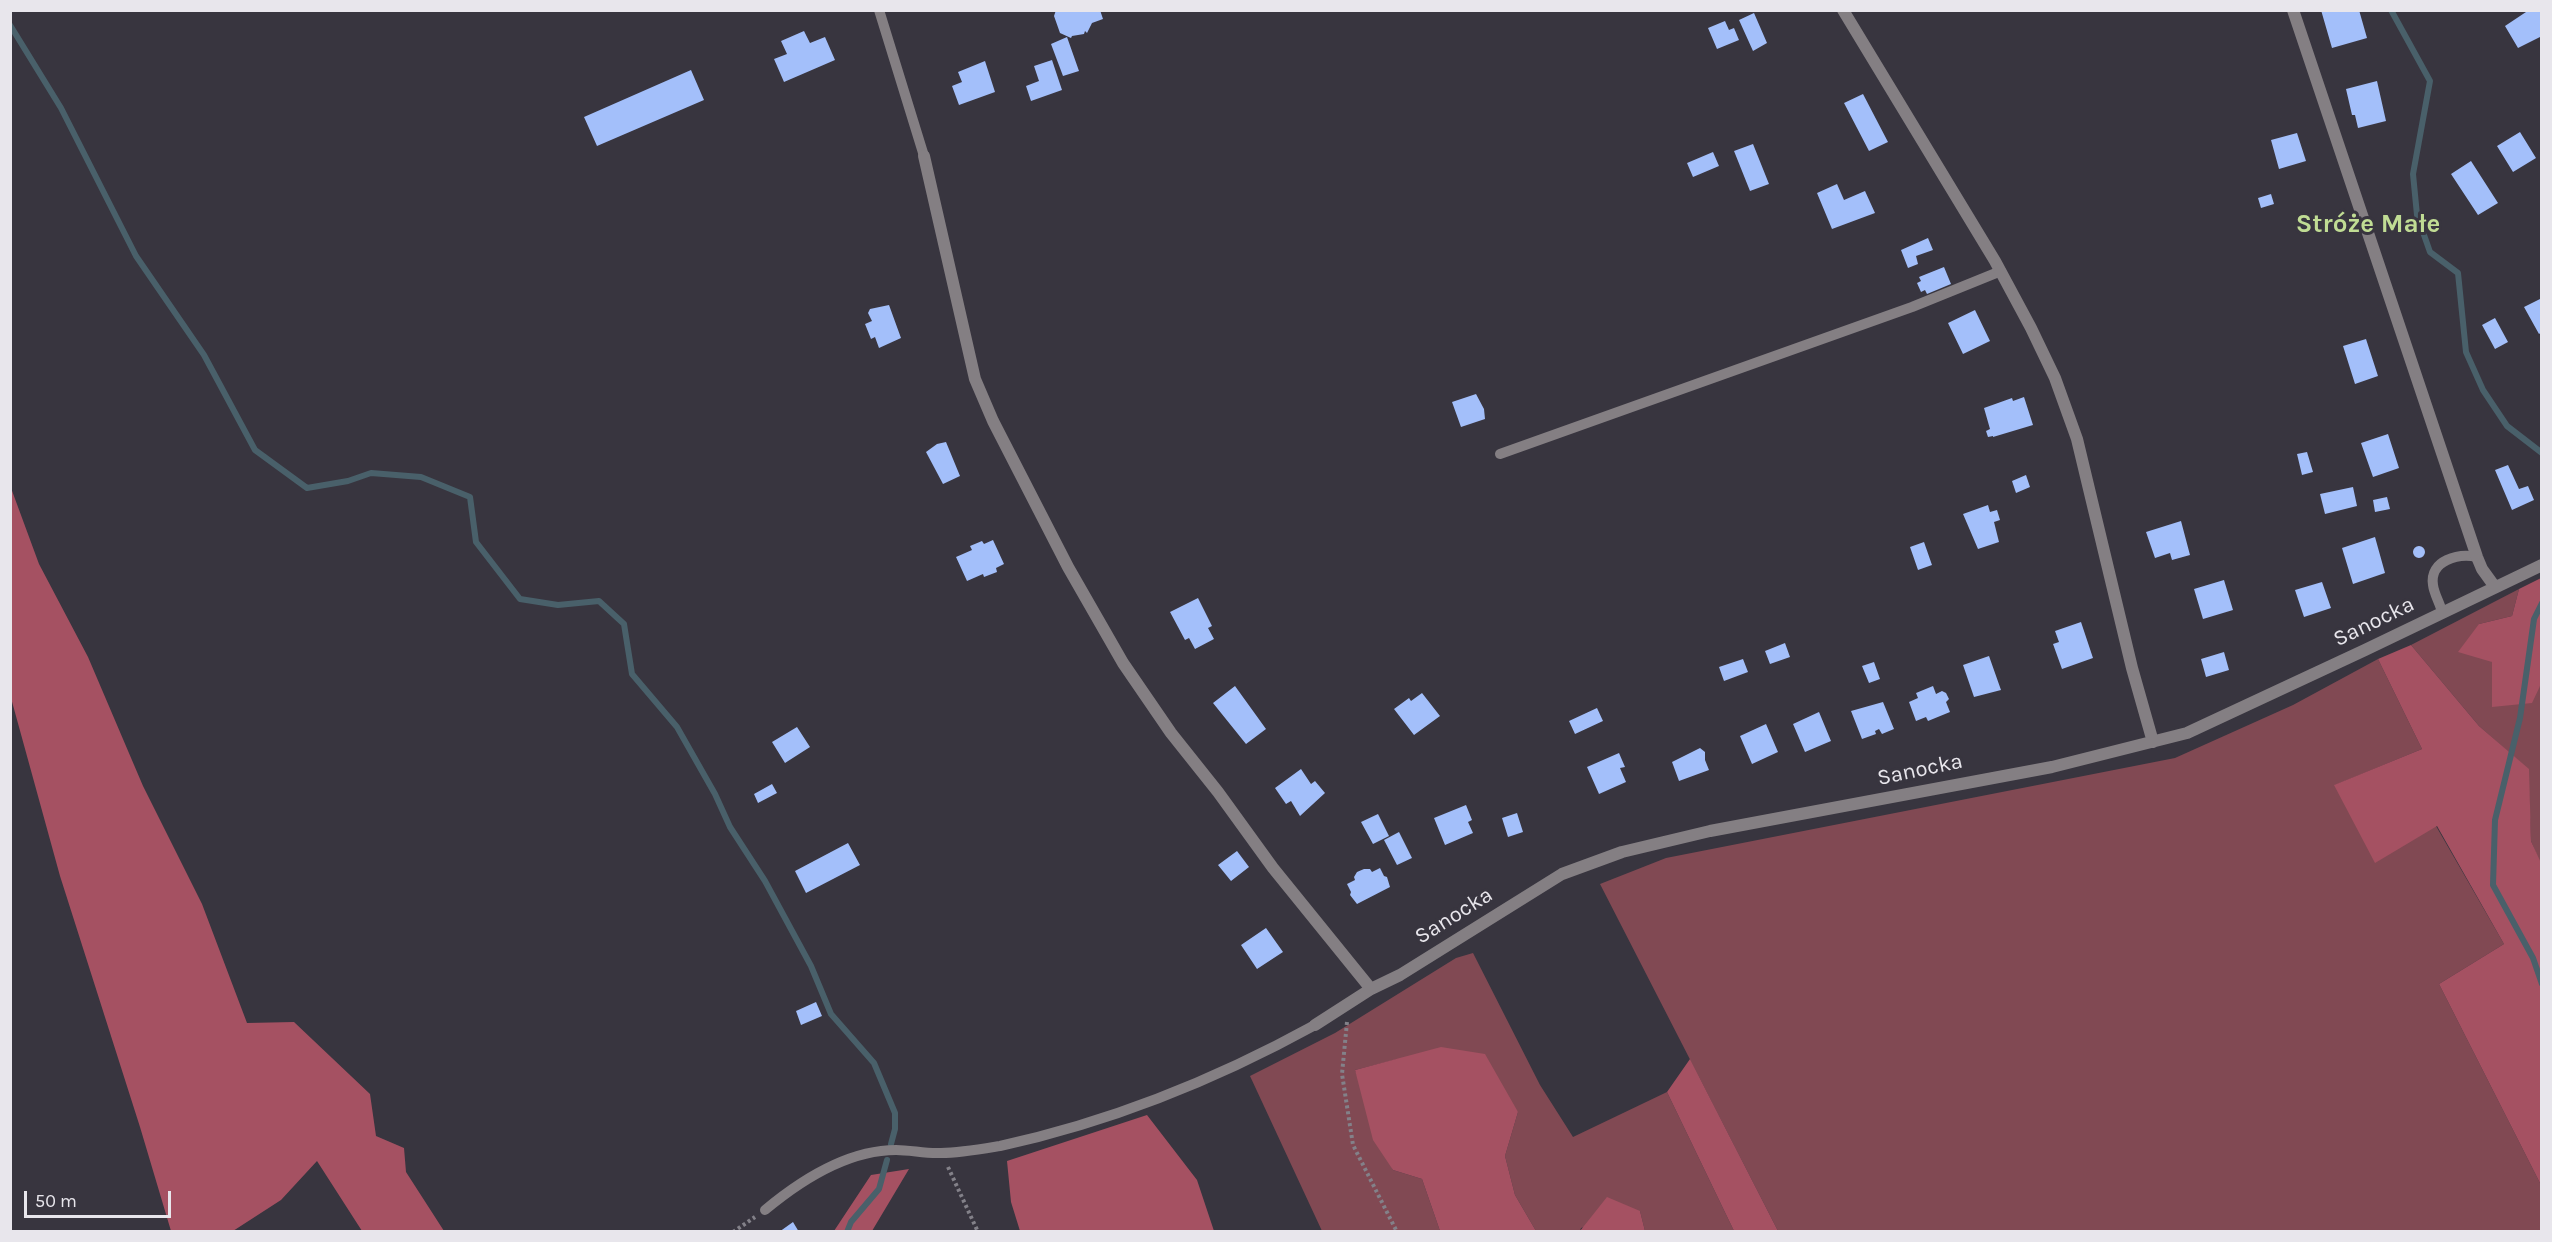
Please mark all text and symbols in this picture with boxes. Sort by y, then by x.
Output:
district label: Stróże Małe [2296,209,2440,241]
street label: Sanocka [2329,591,2419,653]
street label: Sanocka [1875,748,1965,792]
street label: Sanocka [1410,882,1498,950]
scale bar [27,1179,174,1217]
text: 50 m [35,1190,77,1212]

